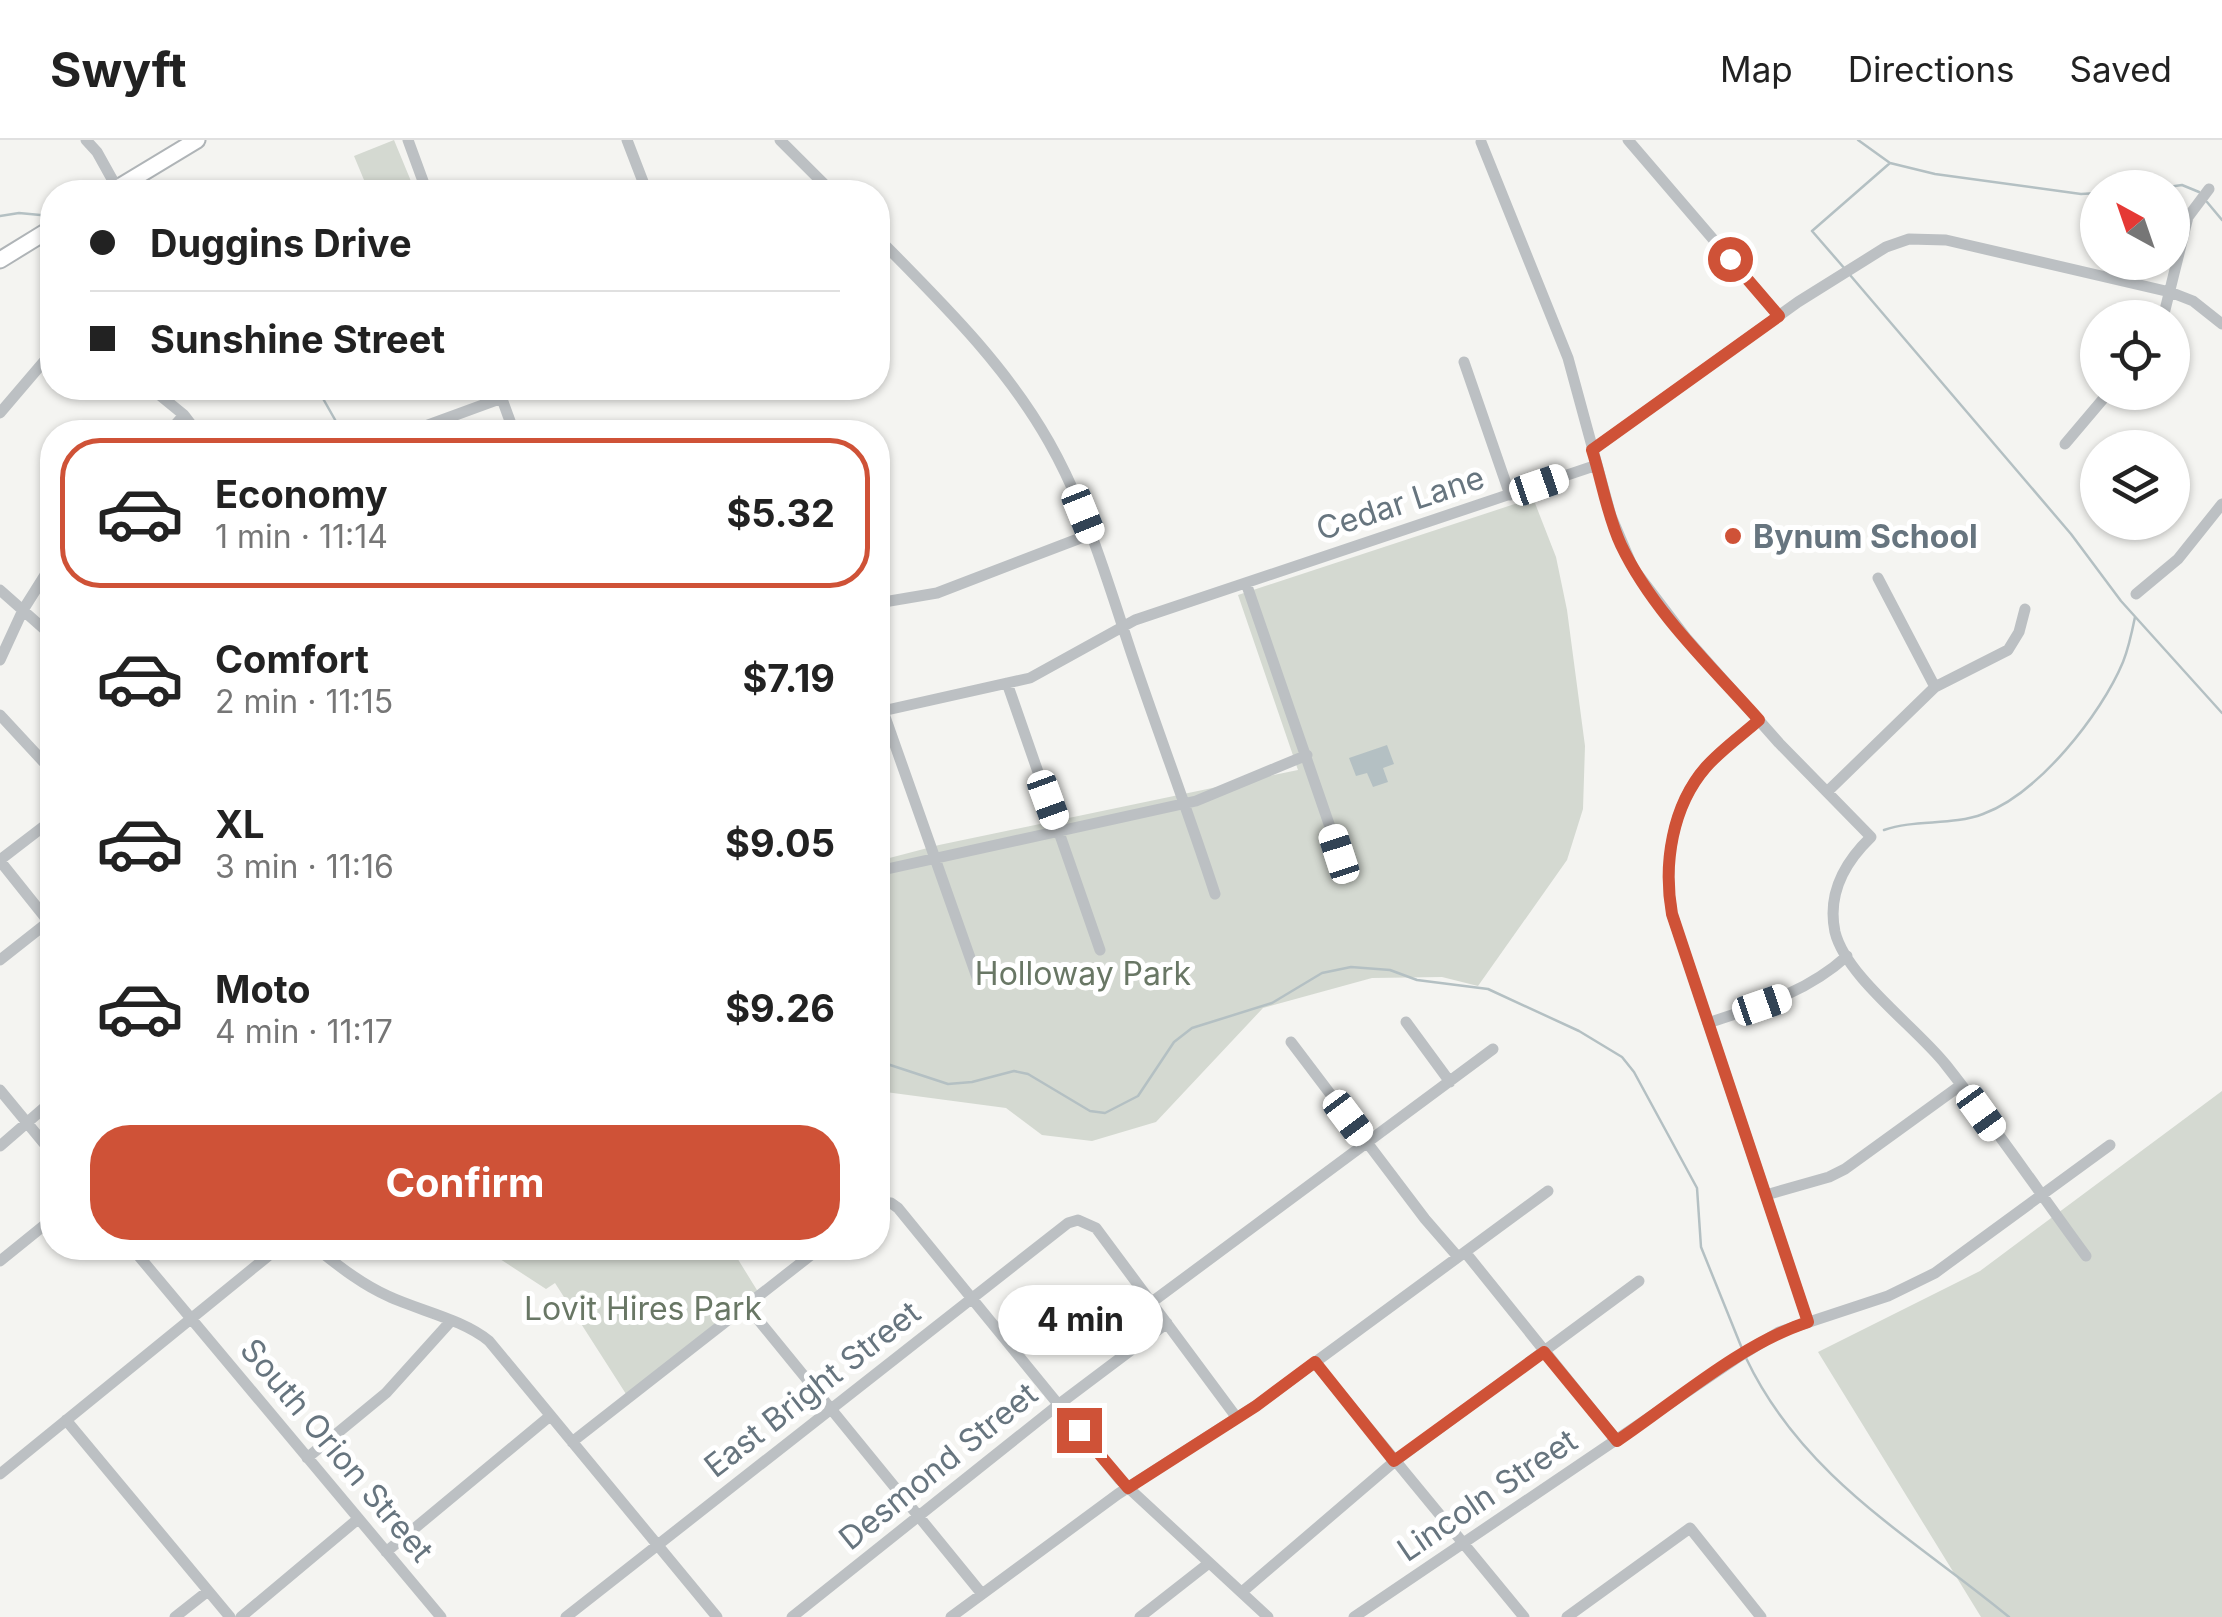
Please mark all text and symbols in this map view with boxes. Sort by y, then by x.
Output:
text: Swyft [50,40,187,99]
text: Map [1720,48,1793,90]
text: Directions [1848,48,2015,90]
text: Saved [2070,48,2172,90]
north arrow [2080,170,2190,280]
map controls [2080,170,2190,540]
text: Duggins Drive [150,220,412,266]
route start [1708,237,1753,282]
button: locate [2080,300,2190,410]
text: Sunshine Street [150,316,445,362]
button: layers [2080,430,2190,540]
street label: Cedar Lane [1311,458,1489,548]
car [1506,461,1572,509]
icon: car [95,468,185,558]
text: Economy [215,471,388,517]
car [1058,481,1108,547]
text: $5.32 [726,490,835,536]
text: 1 min · 11:14 [215,517,388,556]
place label: Bynum School [1753,517,1978,556]
marker: Bynum School [1722,525,1744,547]
icon: car [95,633,185,723]
text: Comfort [215,636,369,682]
text: $7.19 [742,655,835,701]
text: 2 min · 11:15 [215,682,393,721]
car [1024,767,1072,833]
icon: car [95,798,185,888]
text: XL [215,801,265,847]
text: $9.05 [725,820,835,866]
car [1315,821,1363,887]
text: 3 min · 11:16 [215,847,394,886]
park label: Holloway Park [975,954,1192,993]
icon: car [95,963,185,1053]
text: Moto [215,966,311,1012]
car [1729,981,1795,1029]
text: $9.26 [725,985,835,1031]
text: 4 min · 11:17 [215,1012,393,1051]
car [1951,1080,2011,1146]
car [1318,1085,1378,1151]
button: Confirm [90,1125,840,1240]
callout: 4 min [996,1285,1162,1355]
park label: Lovit Hires Park [524,1289,762,1328]
street label: East Bright Street [696,1293,928,1485]
text: 4 min [1037,1300,1124,1339]
street label: South Orion Street [232,1331,442,1569]
street label: Desmond Street [831,1374,1045,1558]
route end [1057,1408,1102,1453]
street label: Lincoln Street [1390,1421,1584,1569]

